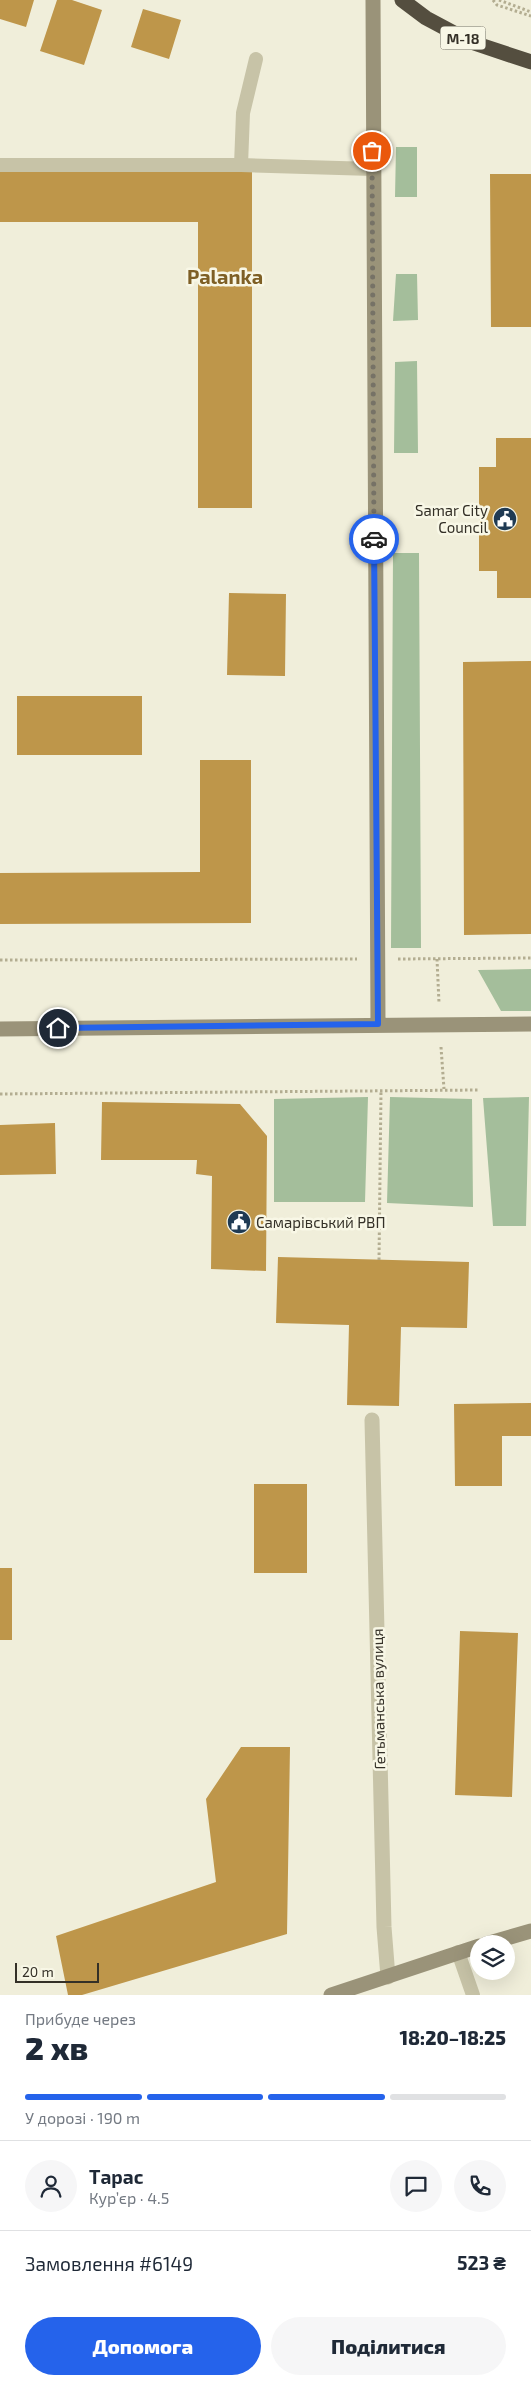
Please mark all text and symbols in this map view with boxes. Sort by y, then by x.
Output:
road number: М-18 [440,26,486,49]
pin [351,130,393,172]
icon: bag [358,137,386,165]
district label: Palanka [187,264,263,288]
place label: Samar City Council [415,501,489,536]
public building icon: Samar City Council [492,506,518,532]
courier [349,514,399,564]
icon: car [360,525,388,553]
pin [37,1007,79,1049]
icon: home [44,1014,72,1042]
public building icon: Самарівський РВП [226,1209,252,1235]
place label: Самарівський РВП [256,1213,385,1231]
street label: Гетьманська вулиця [368,1628,389,1770]
map controls [470,1935,515,1980]
button: layers [470,1935,515,1980]
scale bar [15,1960,99,1983]
text: 20 m [22,1963,54,1980]
text: Прибуде через [25,2009,136,2028]
text: 18:20–18:25 [400,2026,506,2049]
text: 2 хв [25,2028,88,2066]
text: У дорозі · 190 m [25,2108,140,2127]
button: person [25,2160,77,2212]
button: chat [390,2160,442,2212]
button: phone [454,2160,506,2212]
text: Тарас [89,2165,143,2188]
text: Кур’єр · 4.5 [89,2188,169,2207]
text: 523 ₴ [457,2251,506,2274]
text: Замовлення #6149 [25,2252,193,2275]
button: Допомога [25,2317,261,2375]
button: Поділитися [271,2317,506,2375]

